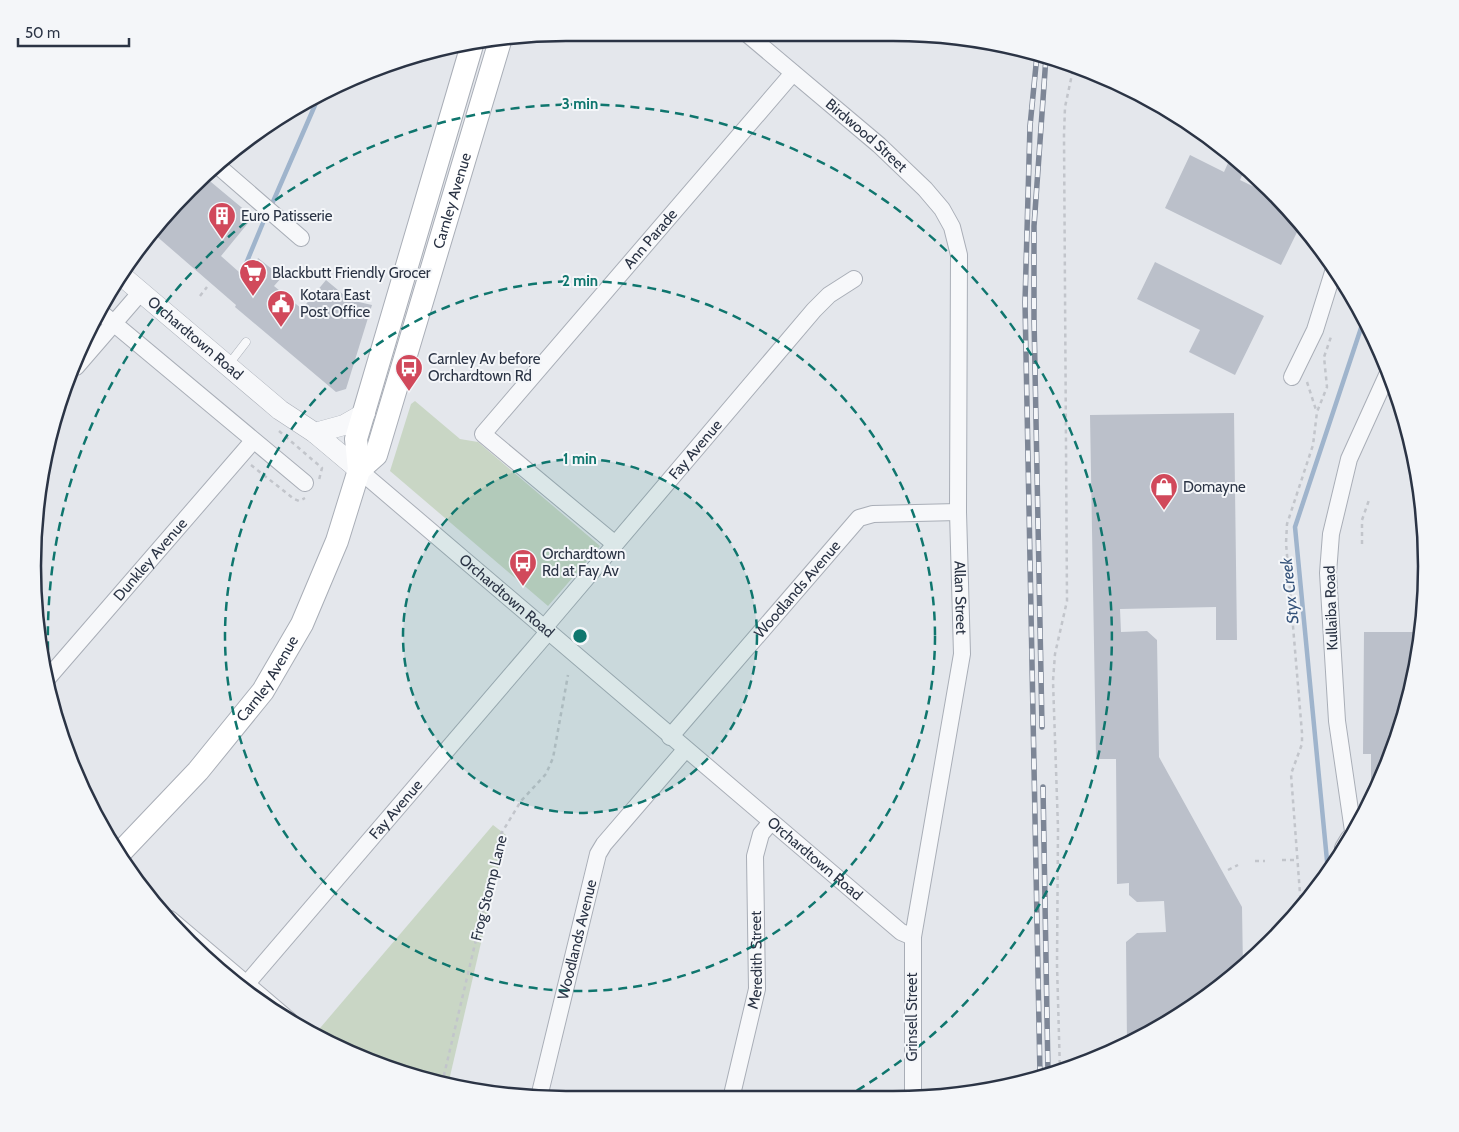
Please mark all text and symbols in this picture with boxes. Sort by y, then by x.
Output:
scale bar [18,15,129,47]
text: 50 m [25,24,60,42]
text: 3 min [562,95,598,113]
street label: Birdwood Street [822,95,911,176]
street label: Carnley Avenue [429,150,475,251]
building icon: Euro Patisserie [207,201,237,240]
street label: Ann Parade [620,205,681,272]
place label: Euro Patisserie [241,207,333,225]
supermarket icon: Blackbutt Friendly Grocer [238,258,268,297]
place label: Blackbutt Friendly Grocer [272,264,431,282]
text: 2 min [562,272,598,290]
place label: Kotara East Post Office [300,286,371,321]
public building icon: Kotara East Post Office [266,289,296,328]
street label: Orchardtown Road [144,293,247,384]
place label: Carnley Av before Orchardtown Rd [428,350,541,385]
bus stop icon: Carnley Av before Orchardtown Rd [394,353,424,392]
street label: Fay Avenue [665,416,726,483]
text: 1 min [563,450,597,468]
shop icon: Domayne [1149,472,1179,511]
place label: Domayne [1183,478,1246,496]
street label: Dunkley Avenue [110,514,191,605]
street label: Woodlands Avenue [750,537,845,642]
place label: Orchardtown Rd at Fay Av [542,545,625,580]
bus stop icon: Orchardtown Rd at Fay Av [508,548,538,587]
street label: Orchardtown Road [455,550,558,641]
water label: Styx Creek [1276,556,1302,625]
street label: Allan Street [950,561,970,635]
street label: Kullaiba Road [1321,565,1341,651]
centre of rings [571,627,589,645]
street label: Carnley Avenue [233,632,302,725]
street label: Fay Avenue [365,776,427,843]
street label: Orchardtown Road [764,813,866,904]
street label: Frog Stomp Lane [467,833,511,943]
street label: Woodlands Avenue [554,877,601,1002]
street label: Meredith Street [744,911,766,1011]
street label: Grinsell Street [903,972,921,1062]

